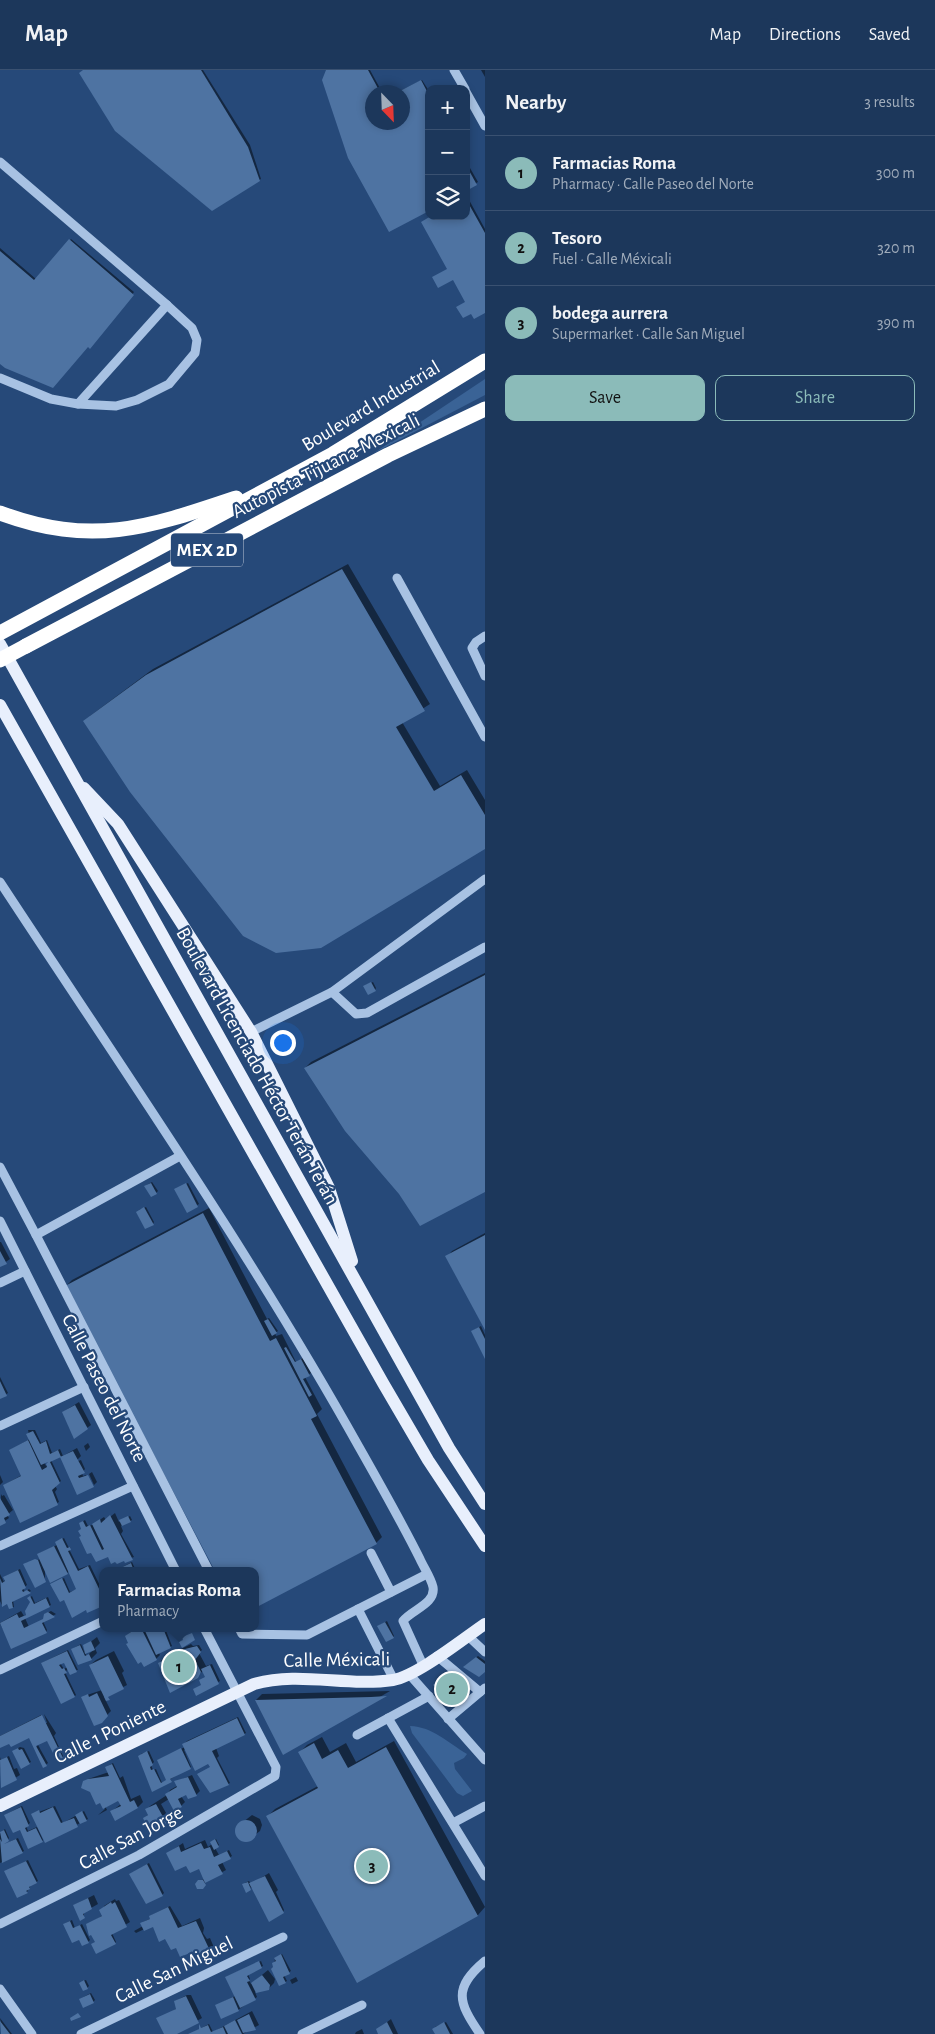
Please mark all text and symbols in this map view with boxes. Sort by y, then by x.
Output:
text: Map [25,22,68,46]
text: Map [710,26,741,44]
text: Directions [769,26,841,44]
text: Saved [869,26,910,44]
north arrow [365,85,410,130]
map controls [425,85,470,220]
button: + [425,85,470,130]
text: Nearby [505,92,566,113]
text: 3 results [864,94,915,110]
button: − [425,130,470,175]
text: Farmacias Roma [552,154,676,173]
text: 1 [518,165,524,181]
text: 300 m [876,165,915,181]
button: layers [425,175,470,220]
text: Pharmacy · Calle Paseo del Norte [552,176,754,192]
text: Tesoro [552,229,602,248]
text: 2 [517,240,525,256]
text: 320 m [877,240,915,256]
text: Fuel · Calle Méxicali [552,251,672,267]
text: bodega aurrera [552,304,668,323]
text: 3 [518,315,524,331]
text: 390 m [877,315,915,331]
text: Supermarket · Calle San Miguel [552,326,745,342]
street label: Boulevard Industrial [298,357,444,455]
button: Save [505,375,705,421]
button: Share [715,375,915,421]
street label: Autopista Tijuana-Mexicali [229,410,423,522]
road number: MEX 2D [171,534,243,566]
street label: Boulevard Licenciado Héctor Terán Terán [172,924,342,1208]
your location [270,1030,296,1056]
street label: Calle Paseo del Norte [58,1311,150,1465]
popup [99,1567,259,1632]
text: Farmacias Roma [117,1581,241,1600]
text: Pharmacy [117,1603,179,1619]
pin: 1 [163,1648,195,1686]
street label: Calle Méxicali [283,1649,391,1671]
pin: 2 [436,1670,468,1708]
street label: Calle 1 Poniente [51,1696,169,1768]
street label: Calle San Jorge [76,1802,186,1874]
pin: 3 [356,1847,388,1885]
street label: Calle San Miguel [112,1933,236,2007]

